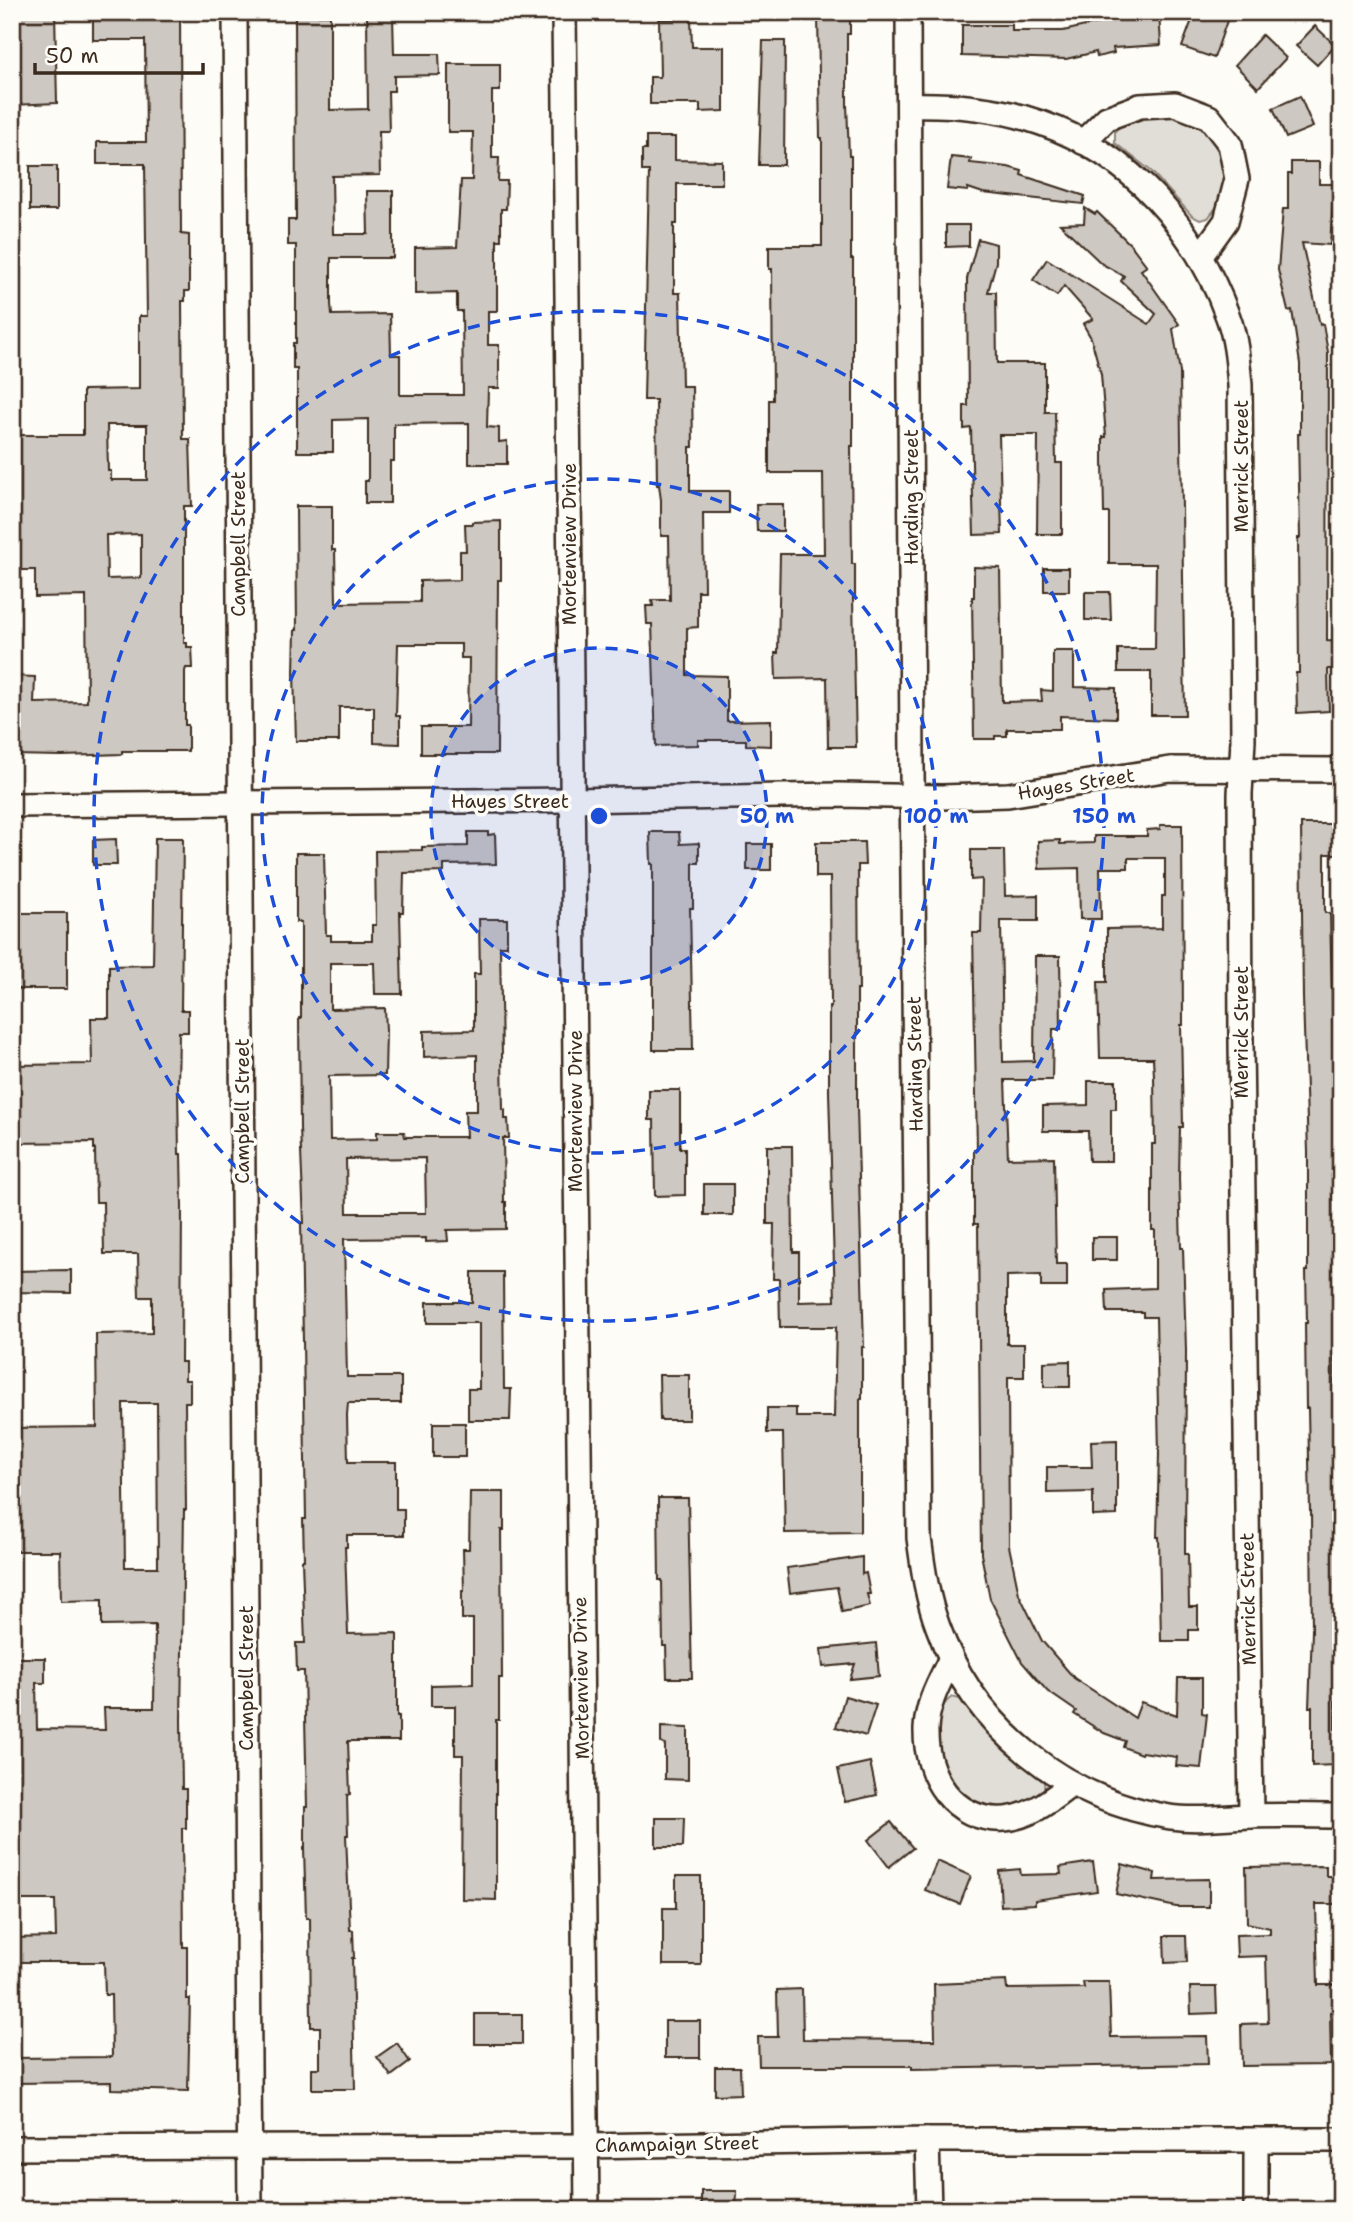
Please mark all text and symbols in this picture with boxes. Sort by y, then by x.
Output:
scale bar [35,32,203,76]
text: 50 m [46,42,99,70]
street label: Merrick Street [1229,400,1254,532]
street label: Harding Street [899,429,924,565]
street label: Mortenview Drive [557,463,582,625]
street label: Campbell Street [226,471,251,617]
street label: Hayes Street [1016,762,1136,806]
street label: Hayes Street [451,789,569,814]
text: 50 m [740,802,794,830]
text: 100 m [904,802,968,830]
text: 150 m [1072,802,1136,830]
centre of rings [587,804,611,828]
street label: Merrick Street [1229,966,1254,1098]
street label: Harding Street [901,996,929,1132]
street label: Mortenview Drive [563,1030,588,1192]
street label: Campbell Street [230,1038,255,1184]
street label: Merrick Street [1234,1532,1262,1666]
street label: Mortenview Drive [567,1596,595,1760]
street label: Campbell Street [234,1605,259,1751]
street label: Champaign Street [595,2130,759,2158]

